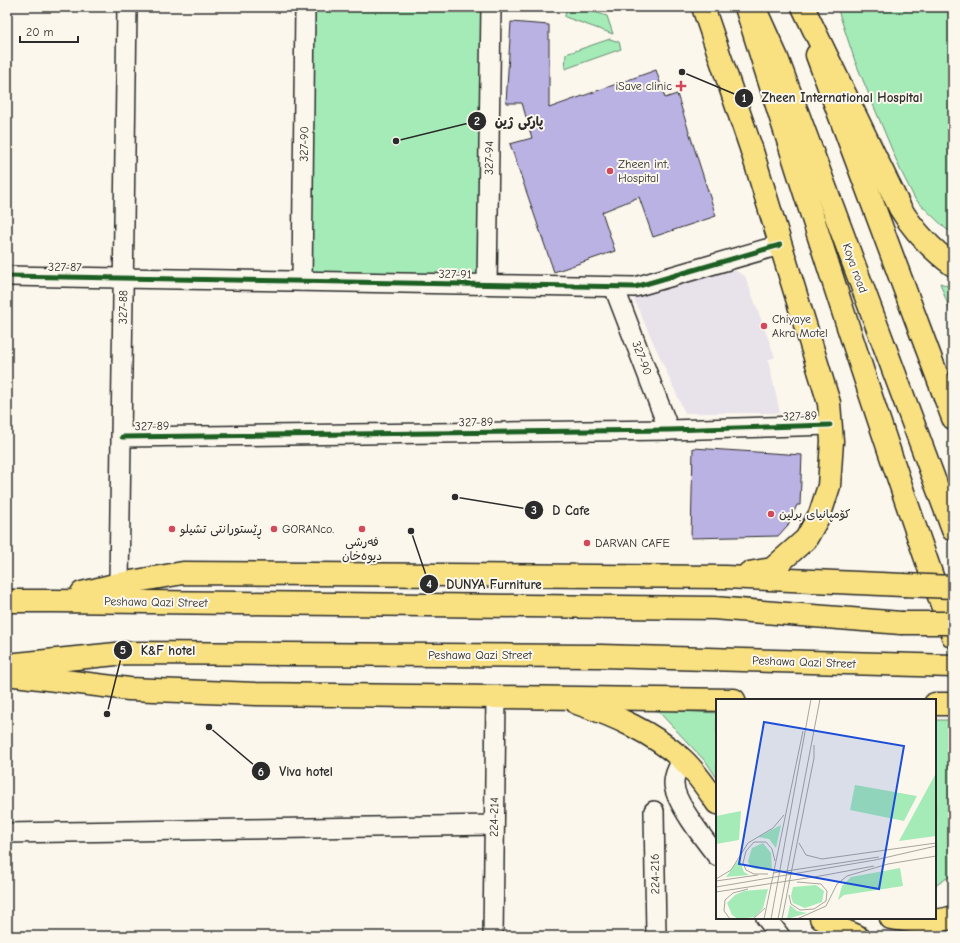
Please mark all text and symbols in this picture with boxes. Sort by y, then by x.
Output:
scale bar [20,18,78,44]
text: 20 m [26,25,54,39]
place label: iSave clinic [615,79,672,93]
marker: iSave clinic [675,80,687,92]
callout: Zheen International Hospital [734,85,931,110]
text: Zheen International Hospital [762,90,922,105]
text: 1 [742,91,747,105]
callout: پارکی ژین [467,109,551,134]
text: 2 [474,114,480,128]
text: پارکی ژین [495,114,543,130]
street label: 327-90 [297,126,311,162]
street label: 327-94 [482,141,496,175]
place label: Zheen int. Hospital [618,157,669,185]
marker: Zheen int. Hospital [605,166,615,176]
street label: Koya road [840,241,870,295]
street label: 327-87 [48,260,82,274]
street label: 327-91 [438,267,472,281]
street label: 327-88 [116,290,130,324]
place label: Chiyaye Akra Motel [772,312,828,340]
marker: Chiyaye Akra Motel [759,321,769,331]
street label: 327-90 [629,339,655,377]
street label: 327-89 [783,408,817,424]
street label: 327-89 [459,415,493,429]
street label: 327-89 [135,419,169,433]
callout: D Cafe [524,498,598,523]
text: 3 [531,503,537,517]
text: D Cafe [552,503,590,518]
place label: کۆمپانیای برلین [779,507,850,522]
marker: کۆمپانیای برلین [766,509,776,519]
place label: ڕێستورانتی تشیلو [179,522,262,539]
place label: GORANco. [282,522,334,536]
marker: ڕێستورانتی تشیلو [167,524,177,534]
marker: GORANco. [269,524,279,534]
marker: فەرشی دیوەخان [357,524,367,534]
place label: فەرشی دیوەخان [342,535,382,564]
place label: DARVAN CAFE [595,536,670,550]
marker: DARVAN CAFE [582,538,592,548]
callout: DUNYA Furniture [419,572,550,597]
text: 4 [426,577,432,591]
text: DUNYA Furniture [446,577,542,592]
street label: Peshawa Qazi Street [104,594,209,610]
callout: K&F hotel [113,637,203,662]
text: 5 [120,643,126,657]
text: K&F hotel [141,643,195,658]
street label: Peshawa Qazi Street [428,648,532,662]
street label: Peshawa Qazi Street [752,653,857,671]
inset map [716,699,936,919]
callout: Viva hotel [251,759,341,784]
text: Viva hotel [279,764,333,779]
text: 6 [258,765,264,779]
street label: 224-214 [487,797,501,837]
street label: 224-216 [648,854,662,894]

